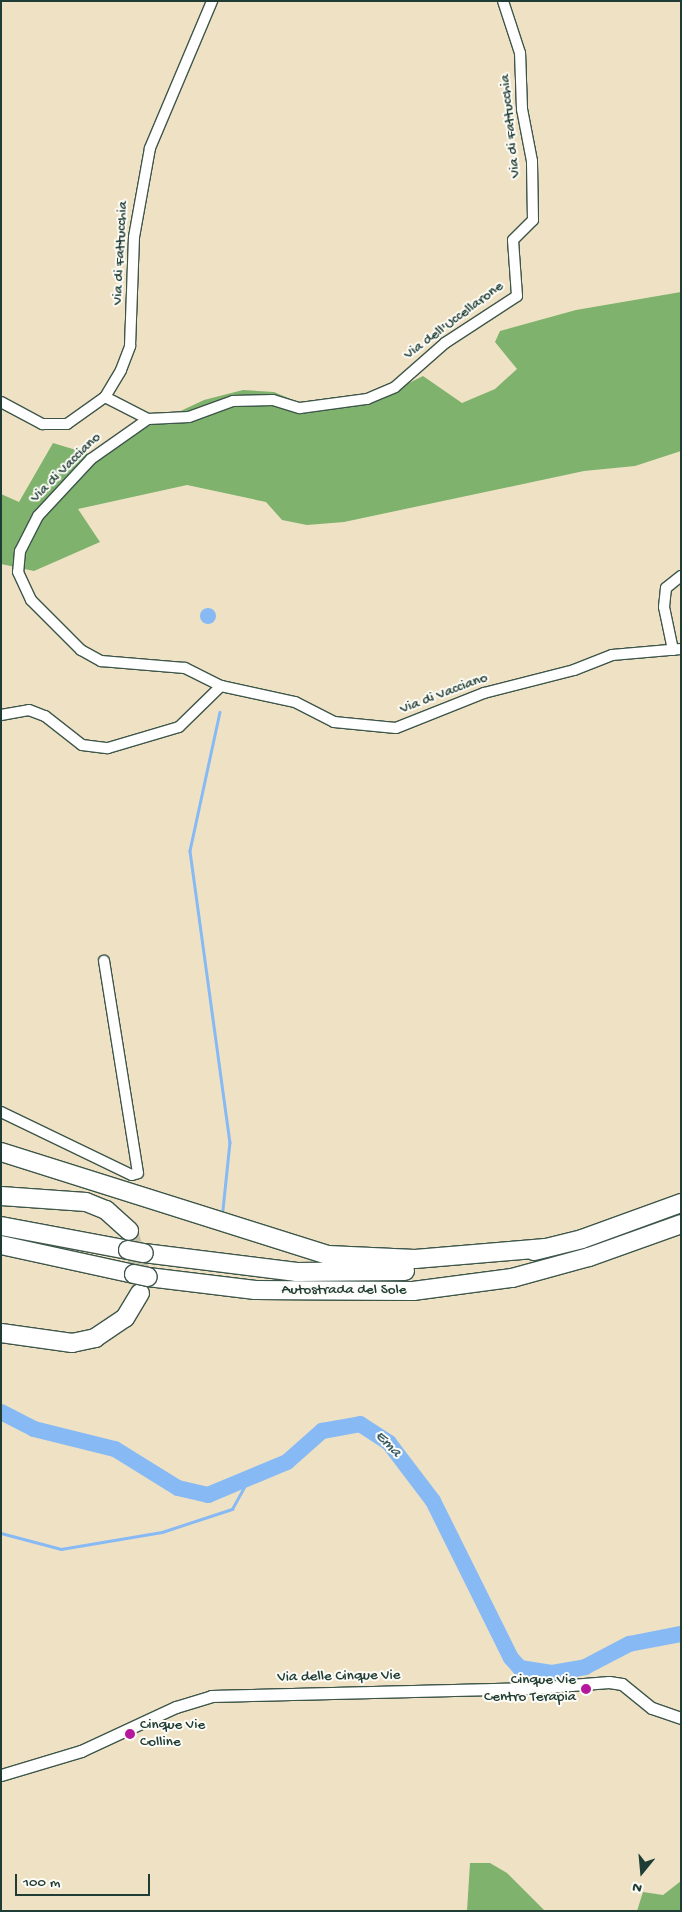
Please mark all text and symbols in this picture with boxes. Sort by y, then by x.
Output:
street label: Via di Fattucchia [497,73,525,179]
street label: Via di Fattucchia [109,201,133,305]
street label: Via dell'Uccellarone [401,278,507,364]
street label: Via di Vacciano [27,429,105,507]
street label: Via di Vacciano [398,669,490,719]
street label: Autostrada del Sole [282,1282,406,1300]
water label: Ema [370,1427,404,1463]
street label: Via delle Cinque Vie [277,1667,401,1687]
place label: Cinque Vie Centro Terapia [484,1671,576,1706]
marker: Cinque Vie Centro Terapia [580,1683,592,1695]
place label: Cinque Vie Colline [140,1716,205,1751]
marker: Cinque Vie Colline [124,1728,136,1740]
north arrow [617,1847,667,1897]
scale bar [18,1864,152,1896]
text: 100 m [23,1874,60,1892]
text: N [631,1877,644,1896]

